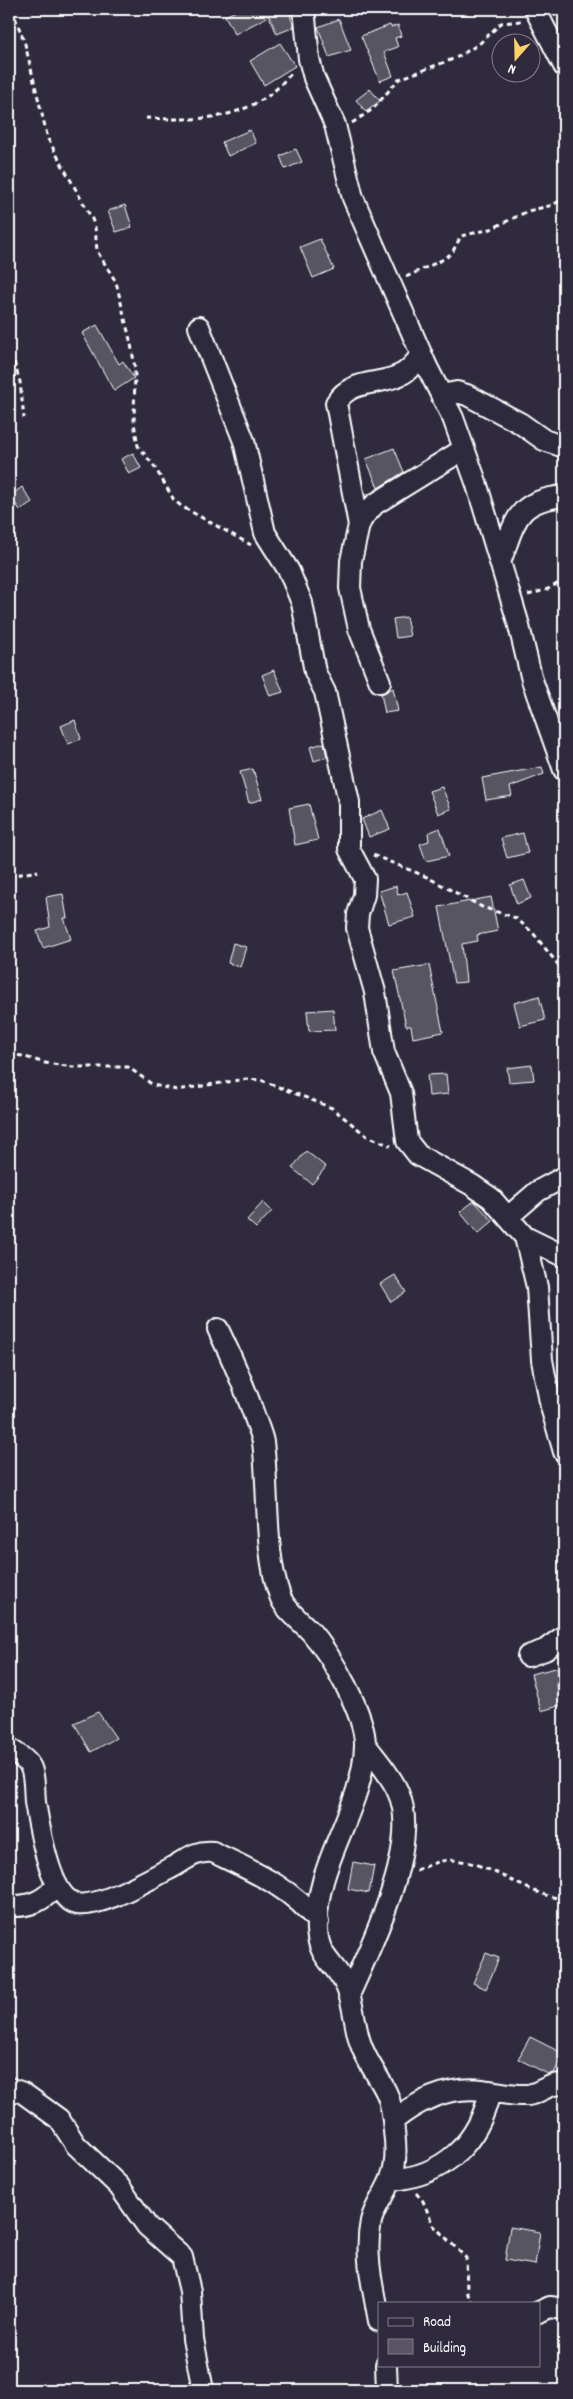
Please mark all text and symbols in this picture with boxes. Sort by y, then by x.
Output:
north arrow [490,32,540,82]
text: N [505,58,519,79]
legend [378,2302,540,2366]
text: Road [423,2312,451,2334]
text: Building [423,2338,466,2360]

